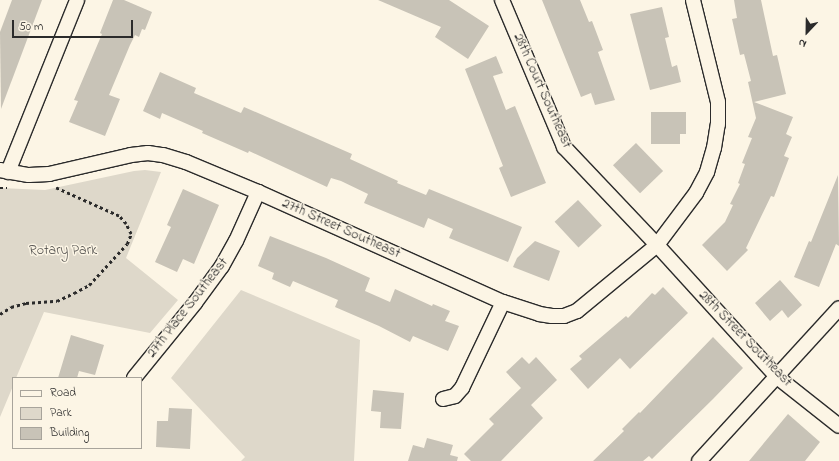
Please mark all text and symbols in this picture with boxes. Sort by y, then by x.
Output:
scale bar [14,12,135,38]
north arrow [787,12,827,52]
text: 50 m [19,18,43,36]
street label: 28th Court Southeast [509,31,575,151]
text: N [796,34,809,52]
street label: 27th Street Southeast [279,195,403,263]
park label: Rotary Park [29,243,97,259]
street label: 27th Place Southeast [144,255,232,361]
street label: 28th Street Southeast [695,287,795,391]
legend [12,377,142,449]
text: Road [50,384,76,402]
text: Park [50,404,72,422]
text: Building [50,424,89,442]

